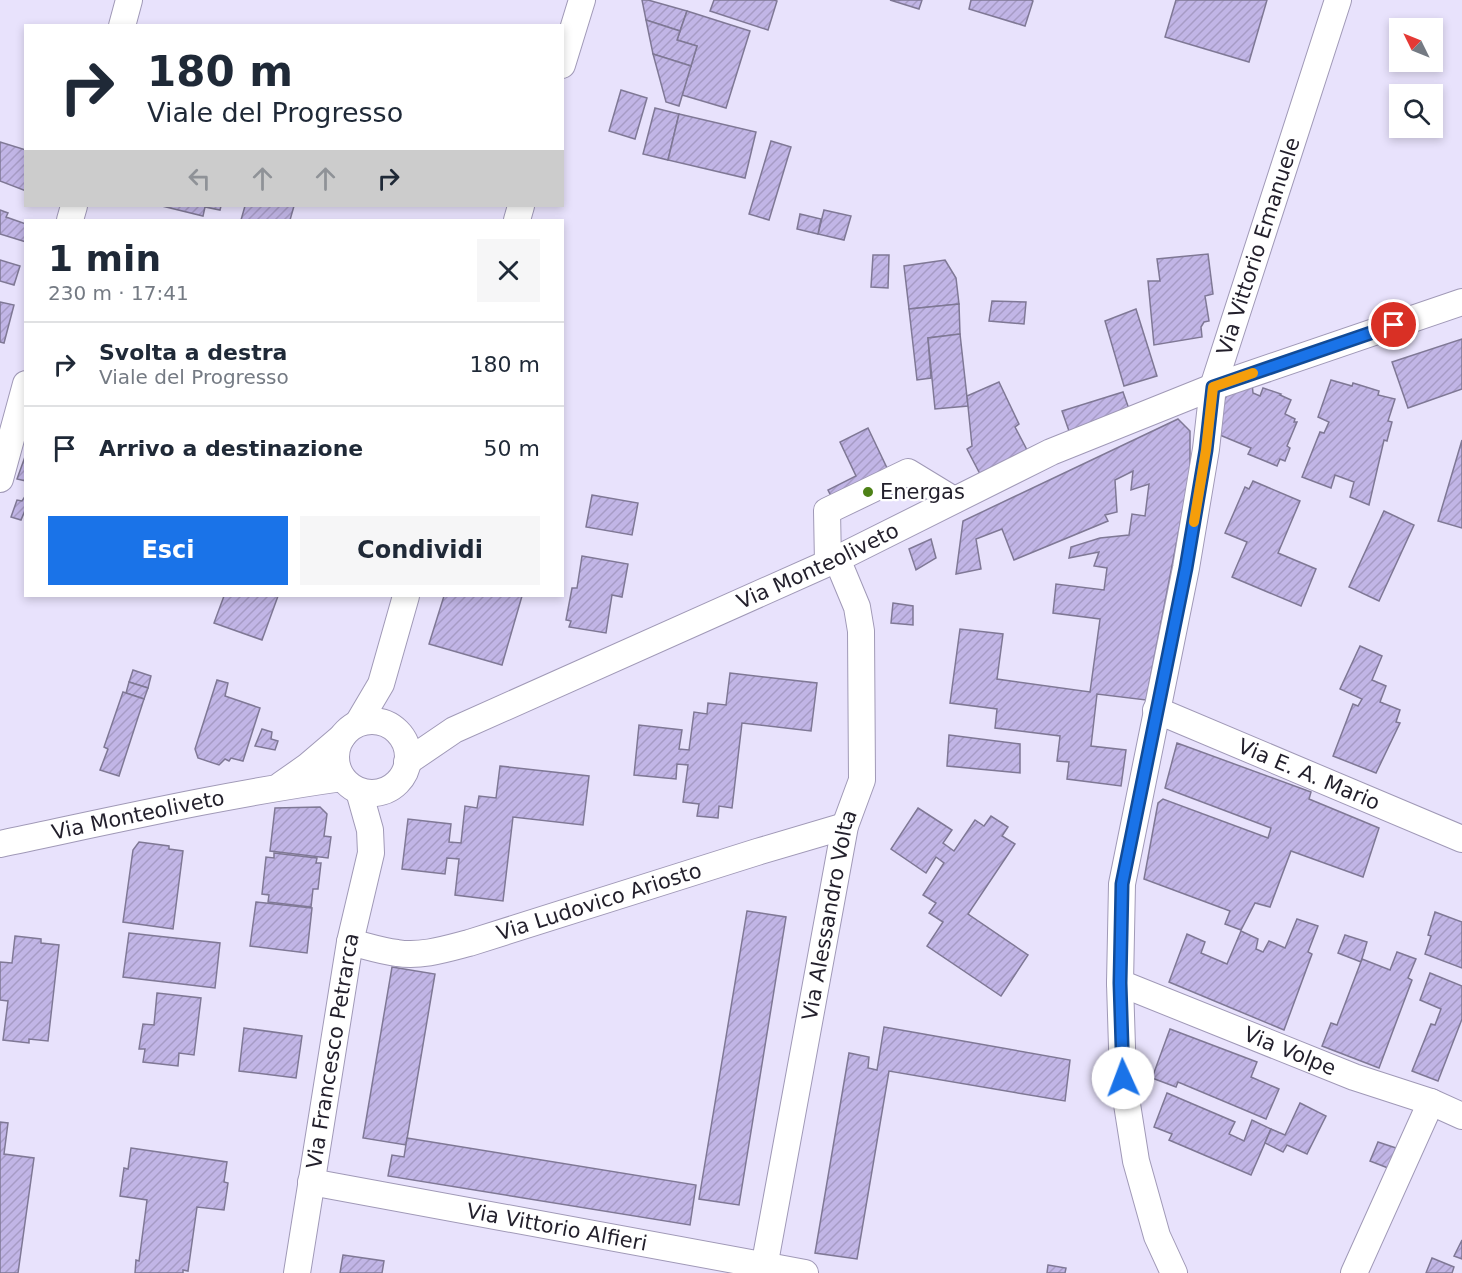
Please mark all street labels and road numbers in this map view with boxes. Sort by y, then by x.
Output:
street label: Via Vittorio Emanuele [1212,134,1305,358]
street label: Via Monteoliveto [733,518,903,614]
street label: Via E. A. Mario [1234,734,1384,815]
street label: Via Monteoliveto [50,786,226,845]
street label: Via Alessandro Volta [798,806,862,1022]
street label: Via Ludovico Ariosto [494,858,704,945]
street label: Via Francesco Petrarca [302,930,364,1170]
street label: Via Volpe [1240,1022,1339,1080]
street label: Via Vittorio Alfieri [465,1199,649,1256]

